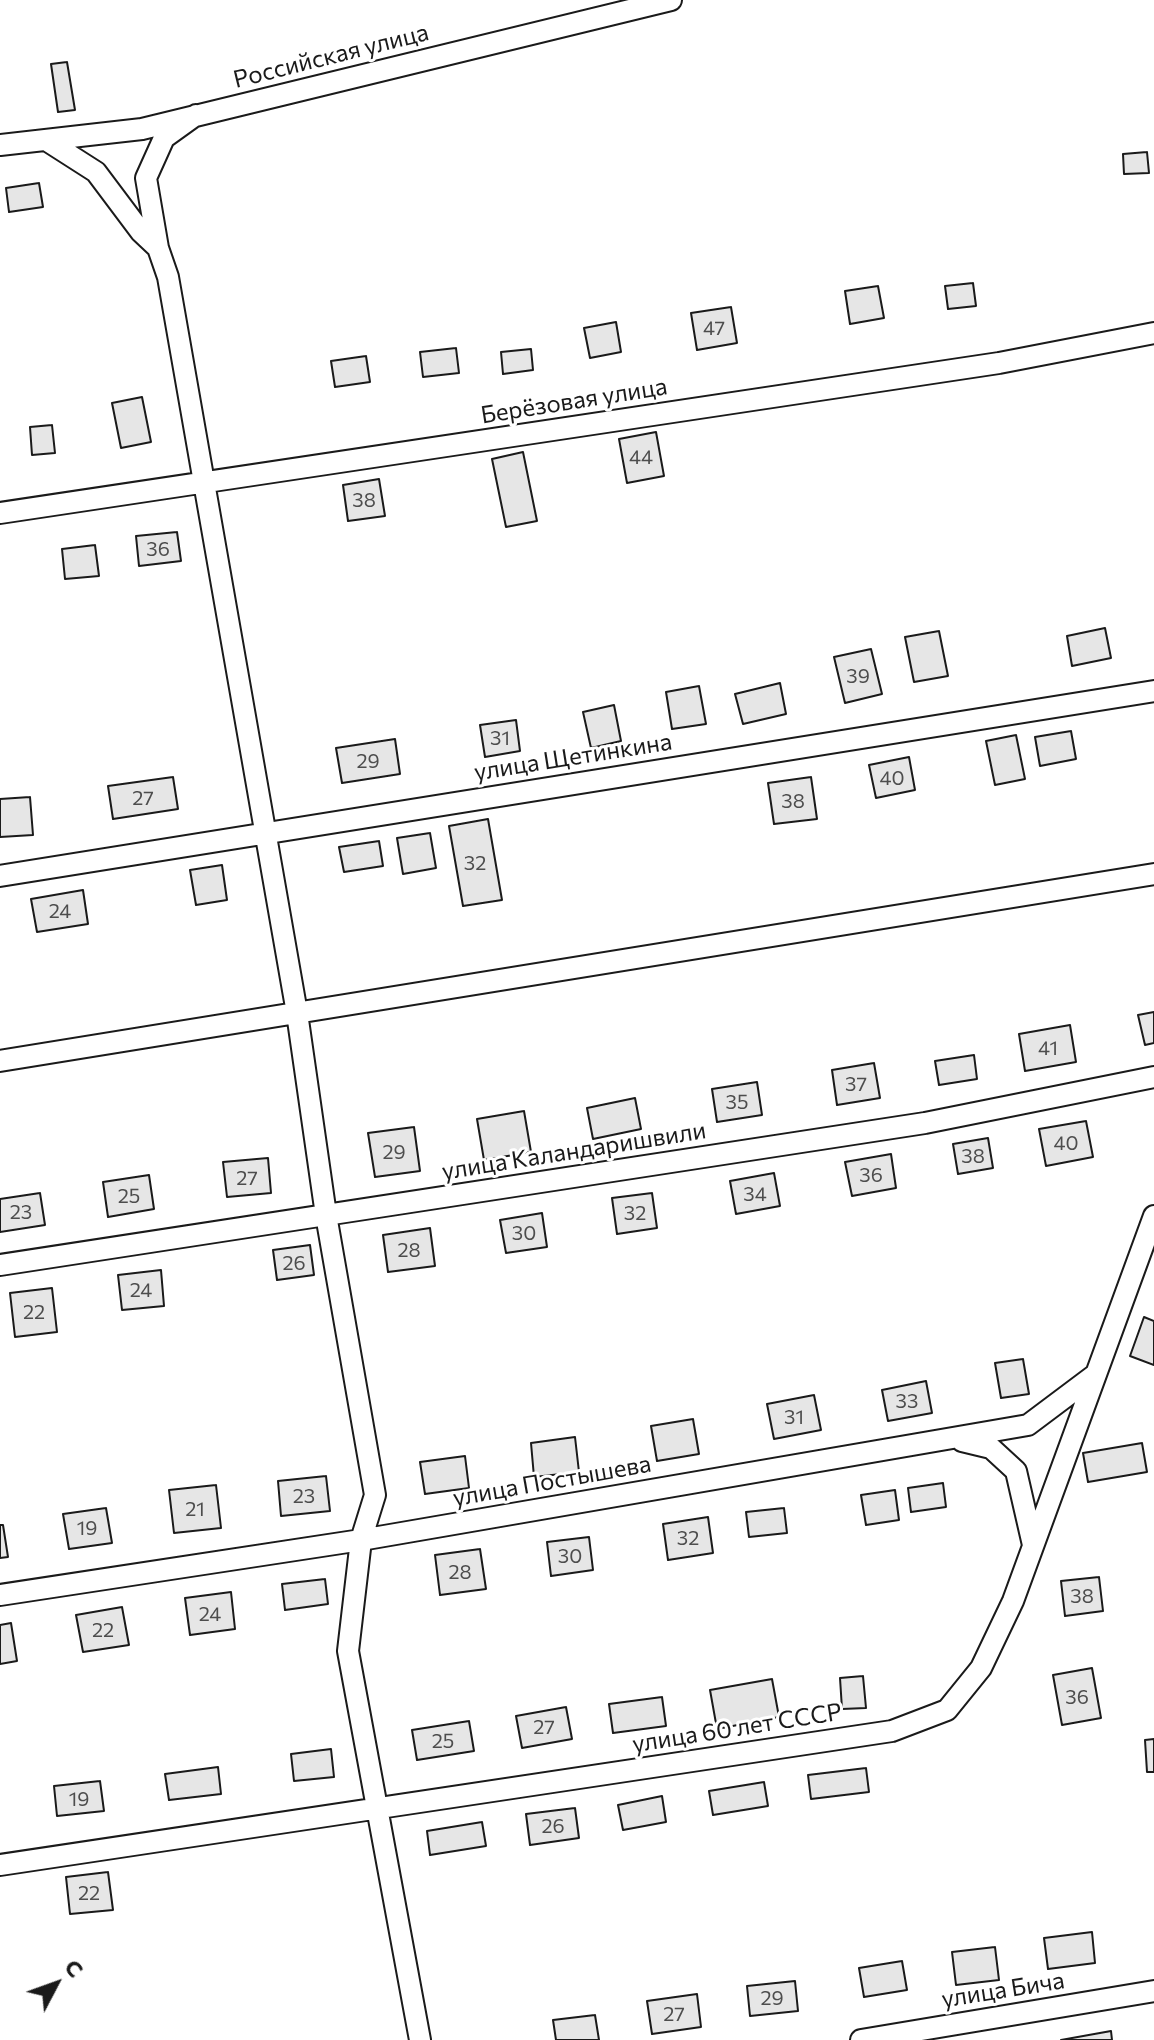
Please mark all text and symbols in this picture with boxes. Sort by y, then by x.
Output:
street label: Российская улица [230,18,432,94]
house number: 47 [703,316,725,340]
street label: Берёзовая улица [479,372,669,430]
house number: 44 [629,445,653,469]
house number: 38 [352,488,376,512]
house number: 36 [146,537,170,561]
house number: 39 [846,664,870,688]
house number: 31 [490,726,510,750]
street label: улица Щетинкина [472,727,674,787]
house number: 29 [356,749,380,773]
house number: 40 [879,766,905,790]
house number: 27 [132,786,154,810]
house number: 38 [781,789,805,813]
house number: 32 [464,851,486,875]
house number: 24 [49,899,71,923]
house number: 41 [1038,1036,1058,1060]
house number: 37 [845,1072,867,1096]
house number: 35 [726,1090,748,1114]
street label: улица Каландаришвили [440,1116,708,1186]
house number: 40 [1053,1131,1079,1155]
house number: 29 [382,1140,406,1164]
house number: 38 [961,1144,985,1168]
house number: 36 [859,1163,883,1187]
house number: 27 [236,1166,258,1190]
house number: 34 [743,1182,767,1206]
house number: 25 [118,1184,140,1208]
house number: 23 [10,1200,32,1224]
house number: 32 [624,1201,646,1225]
house number: 30 [512,1221,536,1245]
house number: 28 [397,1238,421,1262]
house number: 26 [282,1251,306,1275]
house number: 24 [130,1278,152,1302]
house number: 22 [23,1300,45,1324]
house number: 33 [896,1389,918,1413]
house number: 31 [784,1405,804,1429]
street label: улица Постышева [451,1449,653,1513]
house number: 23 [293,1484,315,1508]
house number: 21 [185,1497,205,1521]
house number: 19 [77,1516,97,1540]
house number: 32 [677,1526,699,1550]
house number: 30 [558,1544,582,1568]
house number: 28 [448,1560,472,1584]
house number: 38 [1070,1584,1094,1608]
house number: 24 [199,1602,221,1626]
house number: 22 [92,1618,114,1642]
house number: 36 [1065,1685,1089,1709]
street label: улица 60 лет СССР [630,1697,844,1759]
house number: 27 [533,1715,555,1739]
house number: 25 [432,1729,454,1753]
house number: 19 [69,1787,89,1811]
house number: 26 [541,1814,565,1838]
house number: 22 [78,1881,100,1905]
north arrow [16,1944,96,2024]
text: С [59,1953,90,1982]
street label: улица Бича [939,1966,1067,2014]
house number: 29 [760,1986,784,2010]
house number: 27 [663,2002,685,2026]

